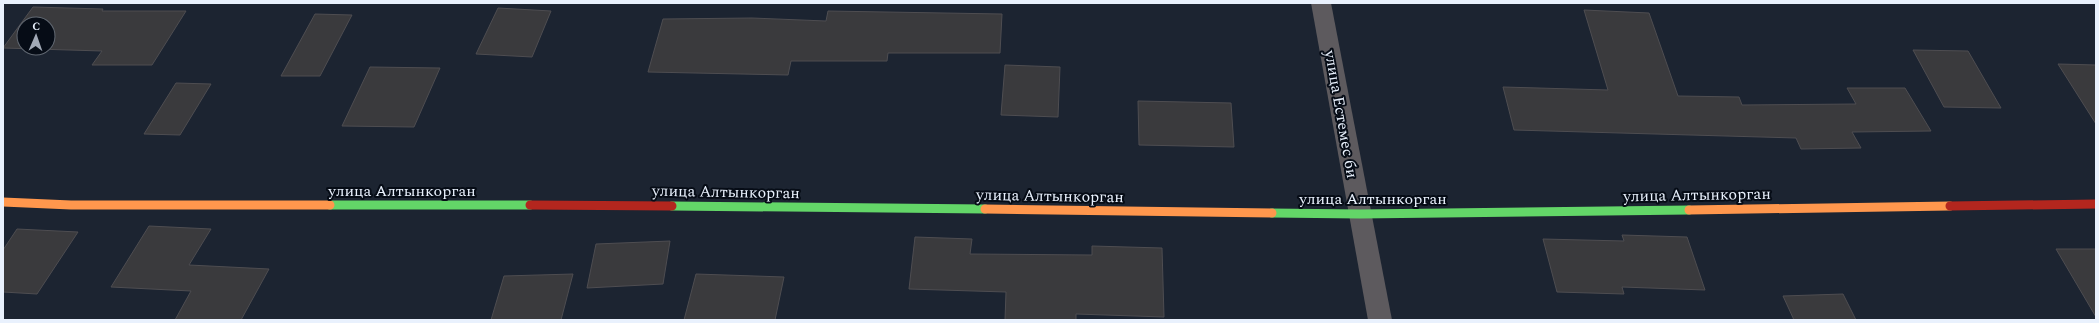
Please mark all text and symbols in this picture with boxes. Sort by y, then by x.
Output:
north arrow [16,16,56,56]
text: С [32,18,41,35]
street label: улица Естемес би [1318,47,1364,180]
street label: улица Алтынкорган [327,179,476,203]
street label: улица Алтынкорган [651,179,800,205]
street label: улица Алтынкорган [1622,182,1771,208]
street label: улица Алтынкорган [975,183,1124,209]
street label: улица Алтынкорган [1298,187,1447,211]

